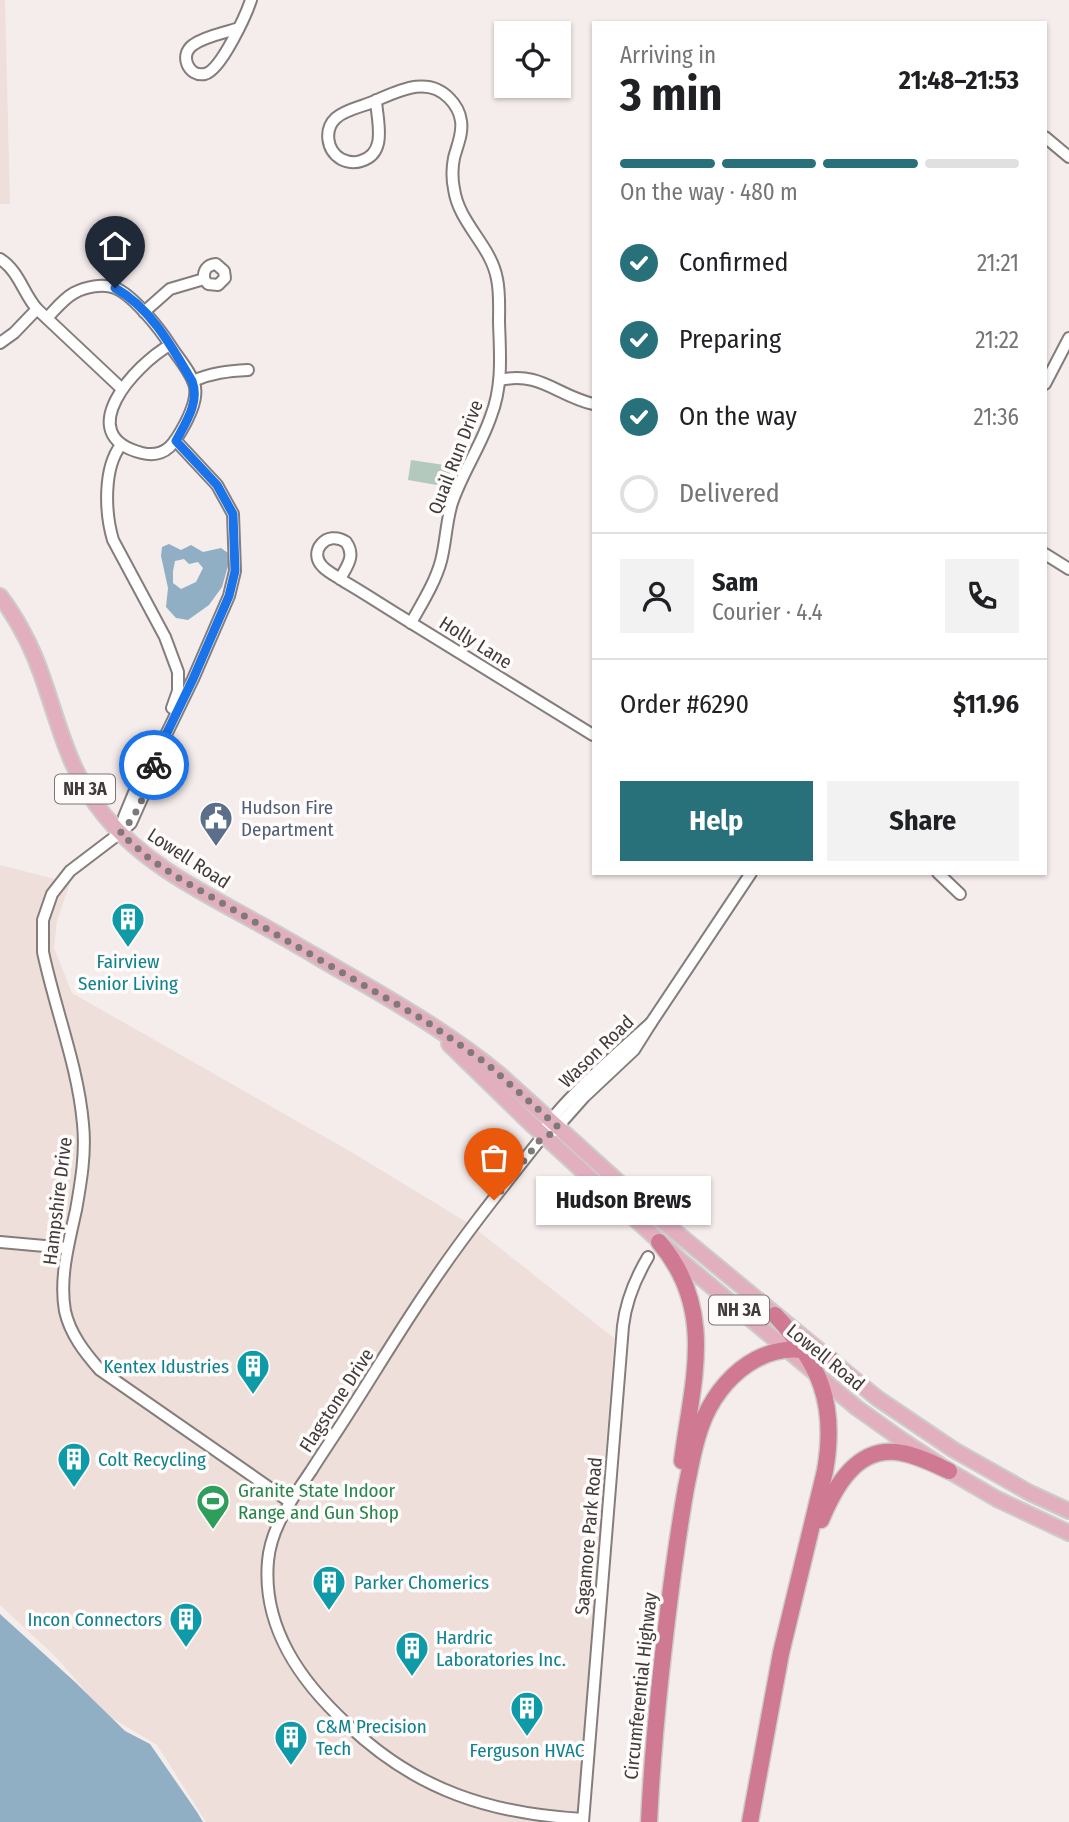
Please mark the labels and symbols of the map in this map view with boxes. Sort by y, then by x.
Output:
pin [85,216,145,288]
street label: Quail Run Drive [423,397,488,518]
street label: Holly Lane [435,611,516,674]
courier [119,730,189,800]
road number: NH 3A [55,774,115,804]
place label: Hudson Fire Department [241,796,335,841]
public building icon: Hudson Fire Department [197,799,235,848]
street label: Lowell Road [143,823,234,894]
building icon: Fairview Senior Living [109,900,147,949]
place label: Fairview Senior Living [78,950,178,995]
street label: Wason Road [554,1010,638,1093]
pin [464,1128,524,1200]
street label: Hampshire Drive [38,1136,77,1266]
callout: Hudson Brews [536,1176,711,1224]
road number: NH 3A [709,1296,769,1324]
street label: Lowell Road [782,1319,869,1396]
street label: Flagstone Drive [294,1344,378,1456]
building icon: Kentex Idustries [234,1347,272,1396]
place label: Kentex Idustries [104,1355,229,1378]
building icon: Colt Recycling [55,1440,93,1489]
place label: Colt Recycling [98,1448,206,1471]
street label: Sagamore Park Road [570,1456,607,1616]
place label: Granite State Indoor Range and Gun Shop [238,1479,399,1524]
sports icon: Granite State Indoor Range and Gun Shop [194,1482,232,1531]
building icon: Parker Chomerics [310,1563,348,1612]
place label: Parker Chomerics [354,1571,489,1594]
street label: Circumferential Highway [619,1591,662,1781]
building icon: Incon Connectors [167,1600,205,1649]
place label: Incon Connectors [28,1608,162,1631]
place label: Hardric Laboratories Inc. [436,1626,566,1671]
building icon: Hardric Laboratories Inc. [393,1629,431,1678]
building icon: Ferguson HVAC [508,1689,546,1738]
place label: C&M Precision Tech [316,1715,427,1760]
building icon: C&M Precision Tech [272,1718,310,1767]
place label: Ferguson HVAC [469,1739,585,1762]

